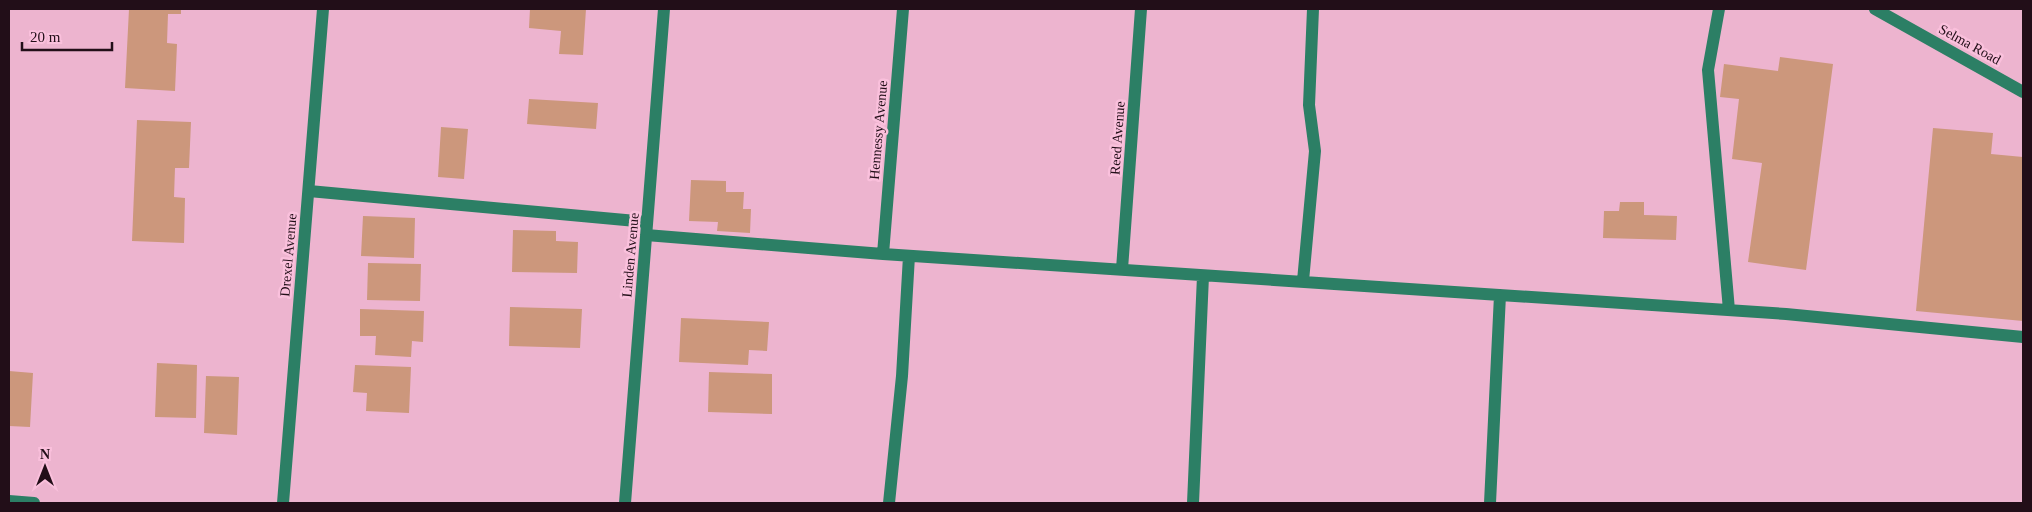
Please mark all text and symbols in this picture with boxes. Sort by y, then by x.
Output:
scale bar [22,20,112,52]
street label: Selma Road [1936,21,2003,67]
text: 20 m [30,29,61,45]
street label: Hennessy Avenue [867,80,890,180]
street label: Reed Avenue [1107,101,1128,175]
street label: Linden Avenue [619,212,642,298]
street label: Drexel Avenue [277,213,300,297]
north arrow [20,442,70,492]
text: N [40,447,50,462]

